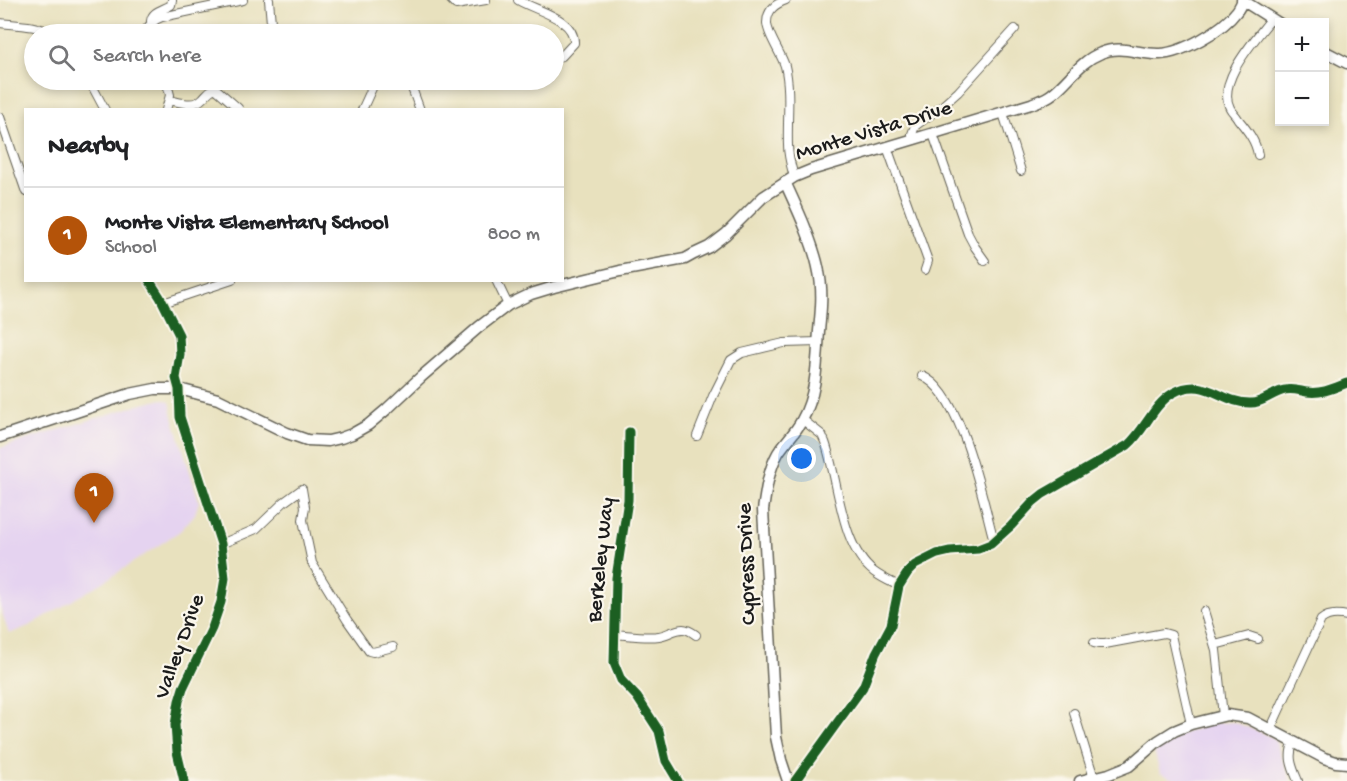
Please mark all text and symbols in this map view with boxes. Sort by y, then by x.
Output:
map controls [1275,18,1329,126]
button: + [1275,18,1329,72]
search box [24,24,564,90]
icon: search [45,41,78,74]
text: Search here [93,44,201,70]
button: − [1275,72,1329,126]
street label: Monte Vista Drive [793,96,956,168]
text: Nearby [48,132,129,163]
text: Monte Vista Elementary School [105,211,389,237]
text: 1 [63,224,72,247]
text: 800 m [487,224,540,247]
text: School [105,237,157,260]
your location [787,444,816,473]
pin: 1 [74,474,113,523]
street label: Berkeley Way [582,496,622,625]
street label: Cypress Drive [733,502,763,625]
street label: Valley Drive [150,591,212,704]

